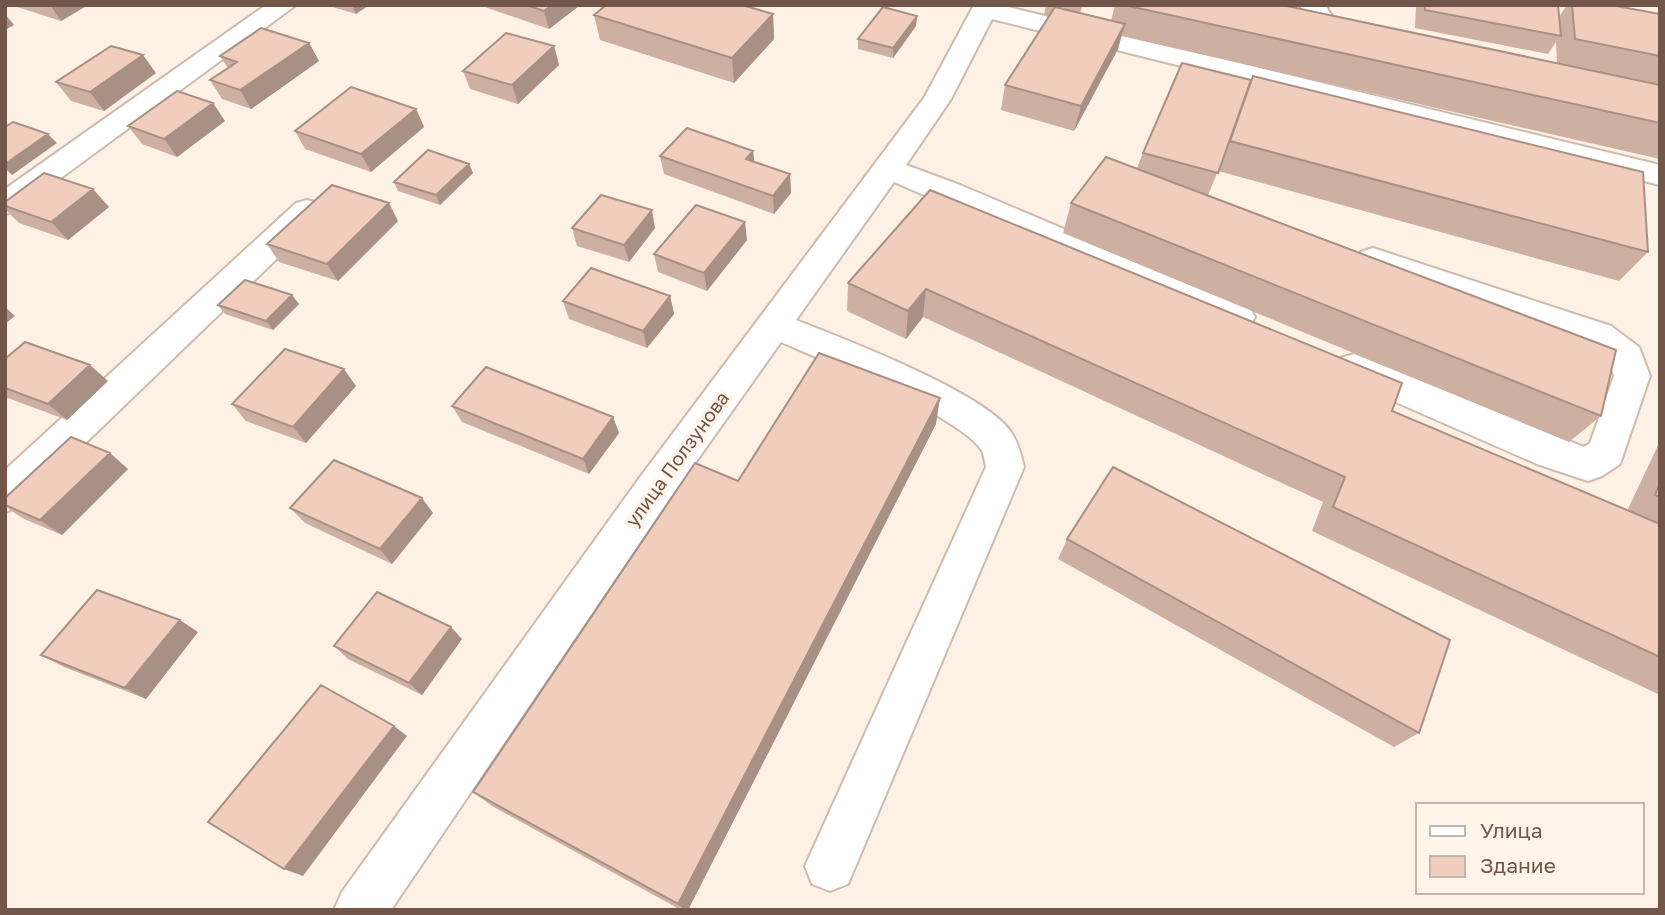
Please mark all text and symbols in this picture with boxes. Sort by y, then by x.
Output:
street label: улица Ползунова [620,387,733,531]
legend [1416,803,1644,894]
text: Улица [1480,817,1543,843]
text: Здание [1480,852,1556,878]

